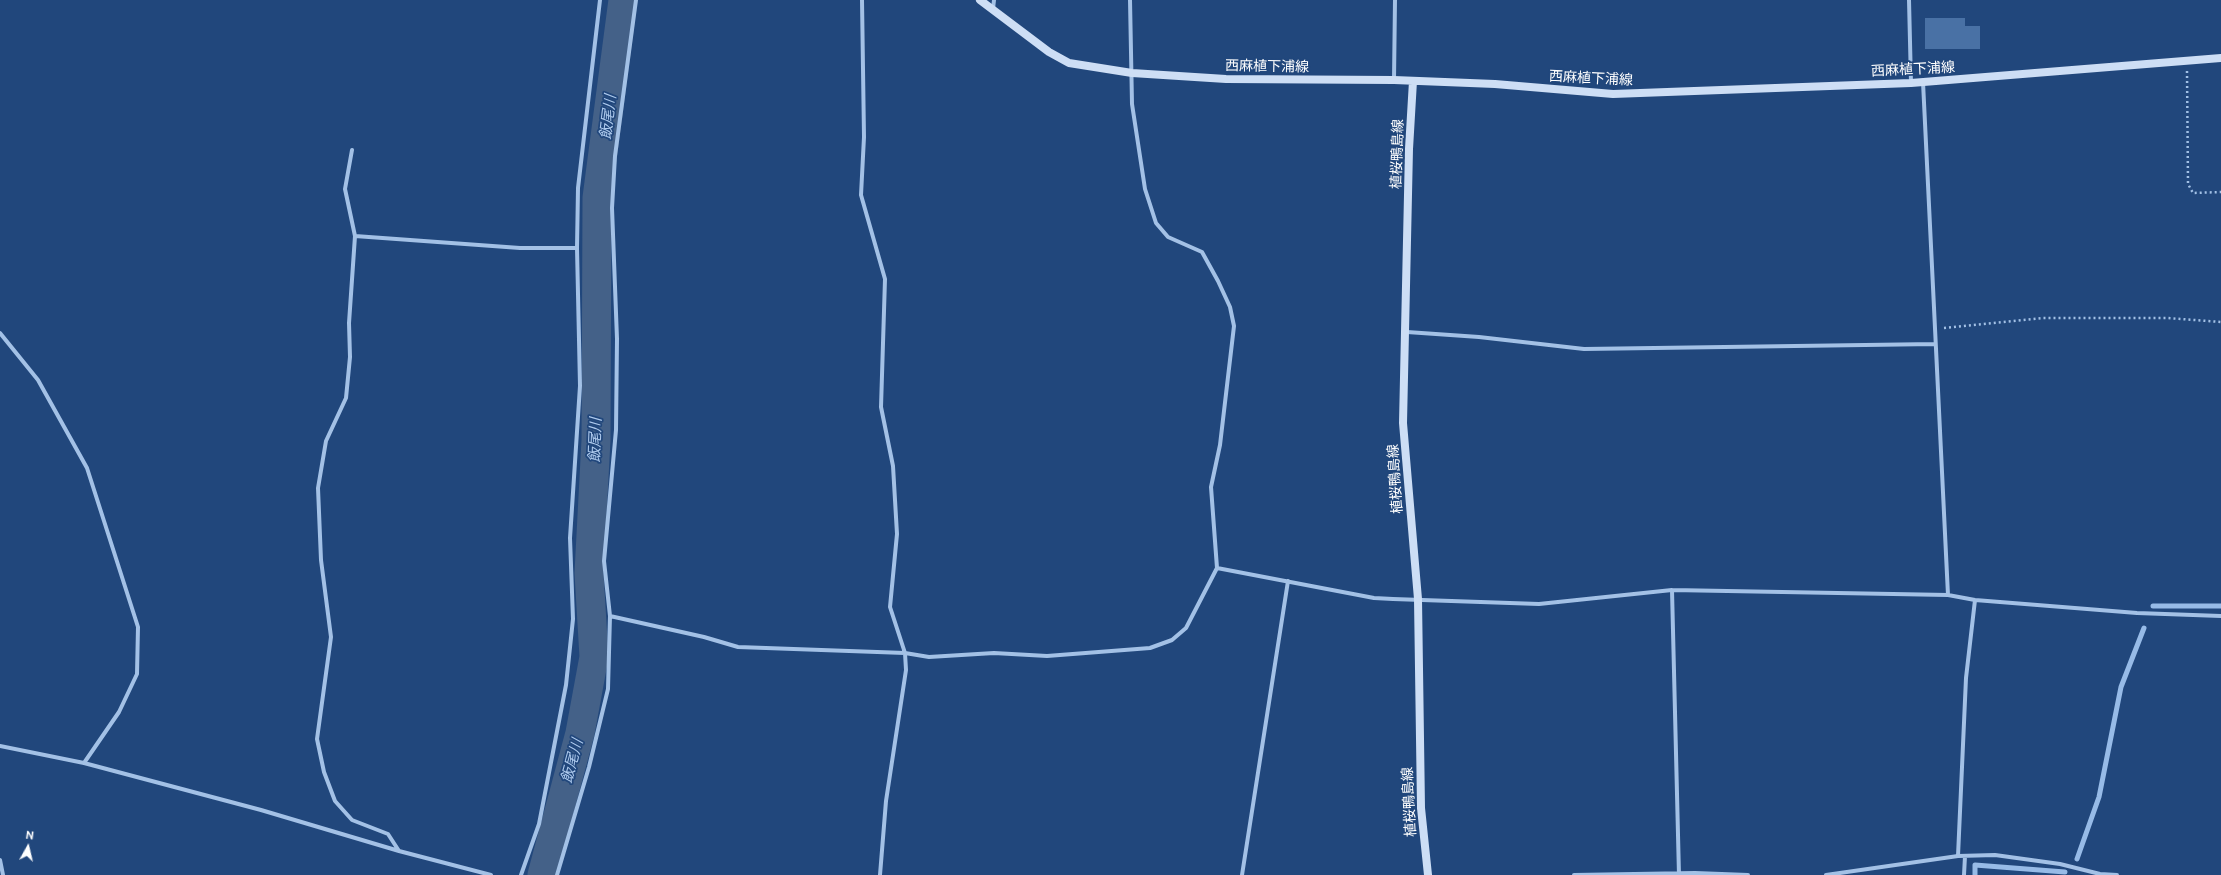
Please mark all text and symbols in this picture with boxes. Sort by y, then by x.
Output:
street label: 西麻植下浦線 [1225,57,1309,75]
street label: 西麻植下浦線 [1871,58,1955,80]
street label: 西麻植下浦線 [1549,67,1633,89]
water label: 飯尾川 [596,94,620,140]
street label: 植桜鴨島線 [1387,119,1407,189]
water label: 飯尾川 [585,417,605,463]
street label: 植桜鴨島線 [1384,443,1406,515]
water label: 飯尾川 [557,737,587,785]
street label: 植桜鴨島線 [1399,767,1419,837]
north arrow [8,827,48,867]
text: N [25,829,35,842]

